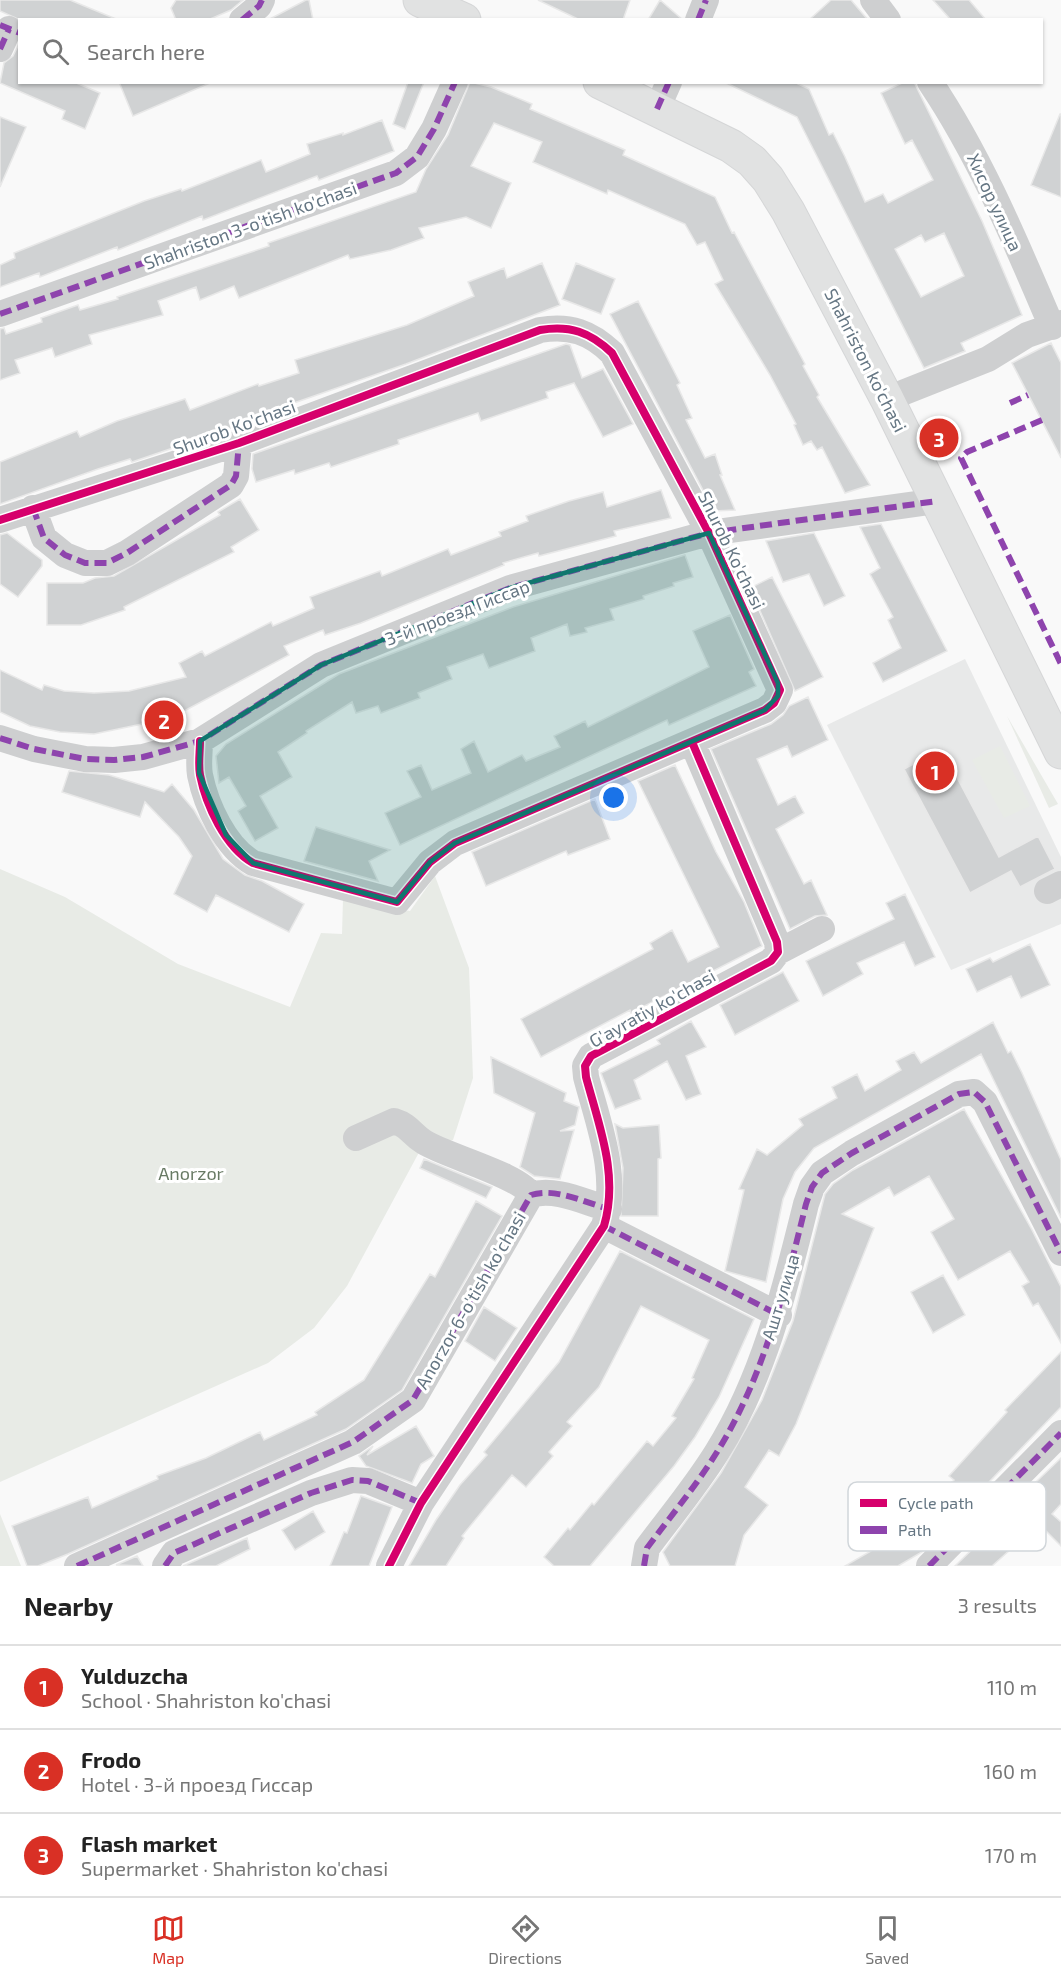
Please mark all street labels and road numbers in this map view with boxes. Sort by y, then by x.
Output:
street label: Хисор улица [963,150,1027,254]
street label: Shahriston 3-o'tish ko'chasi [141,176,359,274]
street label: Shahriston ko'chasi [820,284,912,436]
street label: Shurob Ko'chasi [170,395,298,459]
street label: Shurob Ko'chasi [694,487,770,613]
street label: 3-й проезд Гиссар [382,574,532,650]
street label: G'ayratiy ko'chasi [585,964,719,1052]
street label: Anorzor 6-o'tish ko'chasi [410,1207,530,1393]
street label: Ашт улица [756,1251,804,1343]

